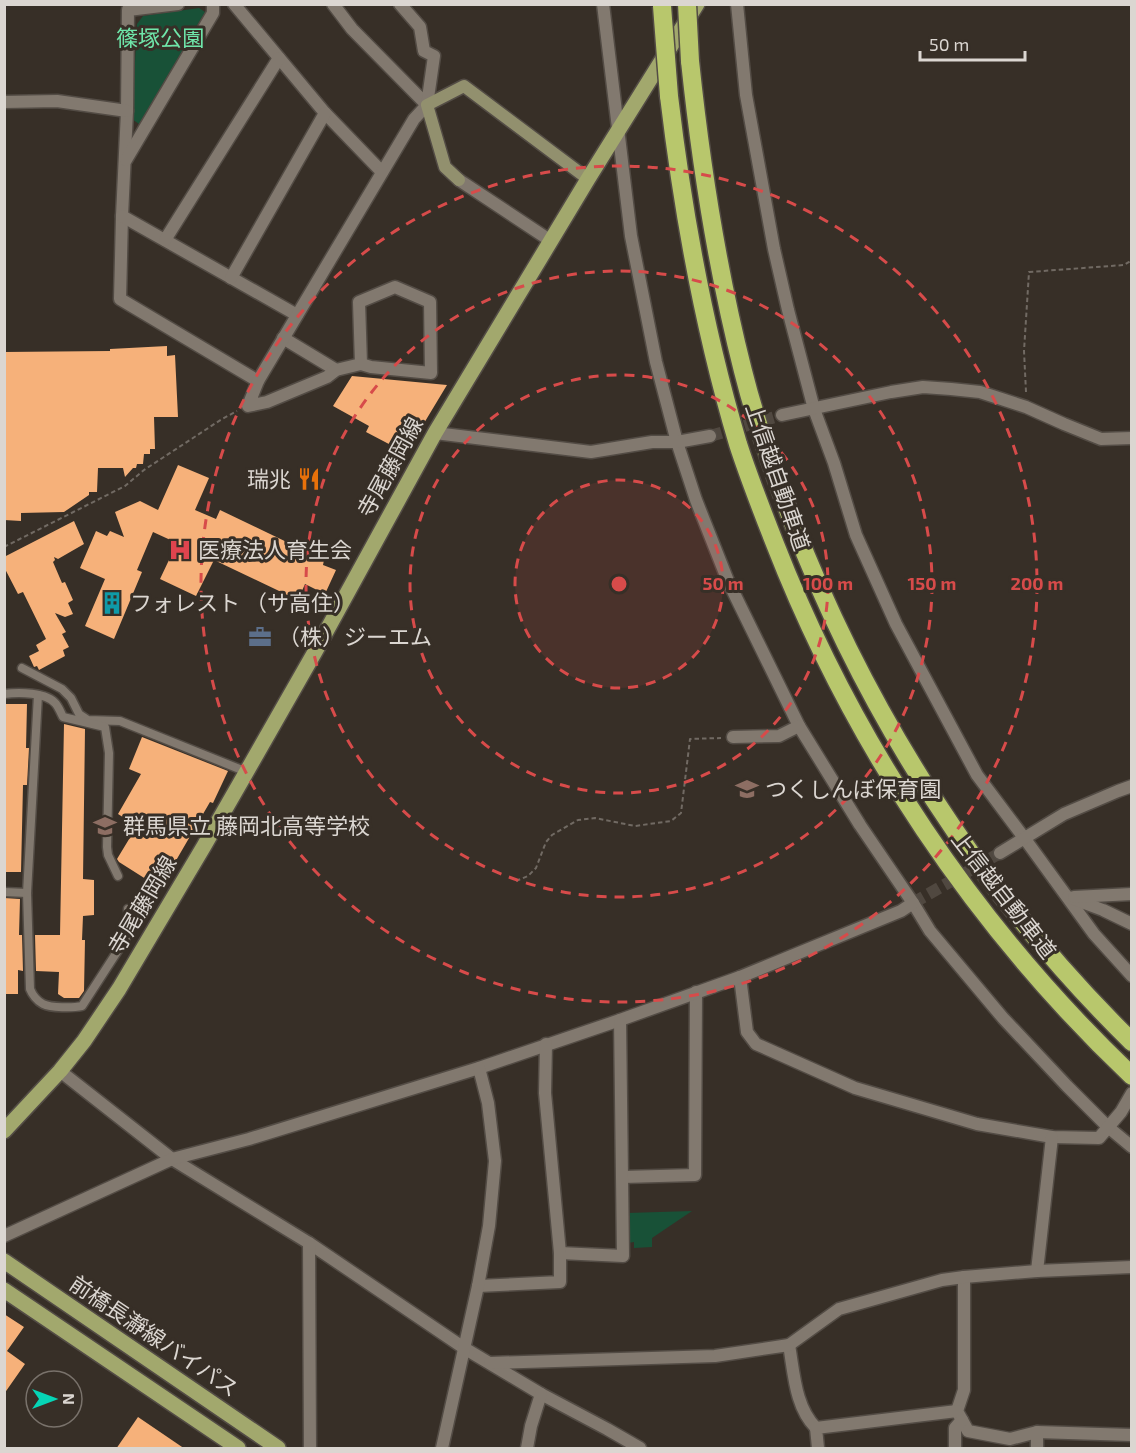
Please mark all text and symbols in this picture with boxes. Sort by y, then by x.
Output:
park label: 篠塚公園 [116,24,204,50]
scale bar [920,24,1025,62]
text: 50 m [929,33,969,55]
street label: 上信越自動車道 [742,400,816,554]
street label: 寺尾藤岡線 [351,412,427,521]
place label: 瑞兆 [247,465,291,491]
restaurant icon: 瑞兆 [296,466,322,492]
place label: 医療法人育生会 [198,536,352,562]
hospital icon: 医療法人育生会 [167,537,193,563]
text: 50 m [702,572,744,594]
text: 100 m [803,572,853,594]
text: 150 m [908,572,956,594]
text: 200 m [1011,572,1063,594]
centre of rings [609,574,629,594]
place label: フォレスト （サ高住） [130,589,355,615]
building icon: フォレスト （サ高住） [99,590,125,616]
place label: （株）ジーエム [278,623,432,649]
office icon: （株）ジーエム [247,624,273,650]
place label: つくしんぼ保育園 [765,775,941,801]
school or university icon: つくしんぼ保育園 [734,776,760,802]
place label: 群馬県立 藤岡北高等学校 [123,812,370,838]
school or university icon: 群馬県立 藤岡北高等学校 [92,813,118,839]
street label: 上信越自動車道 [947,826,1062,963]
street label: 寺尾藤岡線 [102,851,181,958]
street label: 前橋長瀞線バイパス [65,1269,244,1401]
north arrow [24,1369,84,1429]
text: N [60,1393,79,1405]

